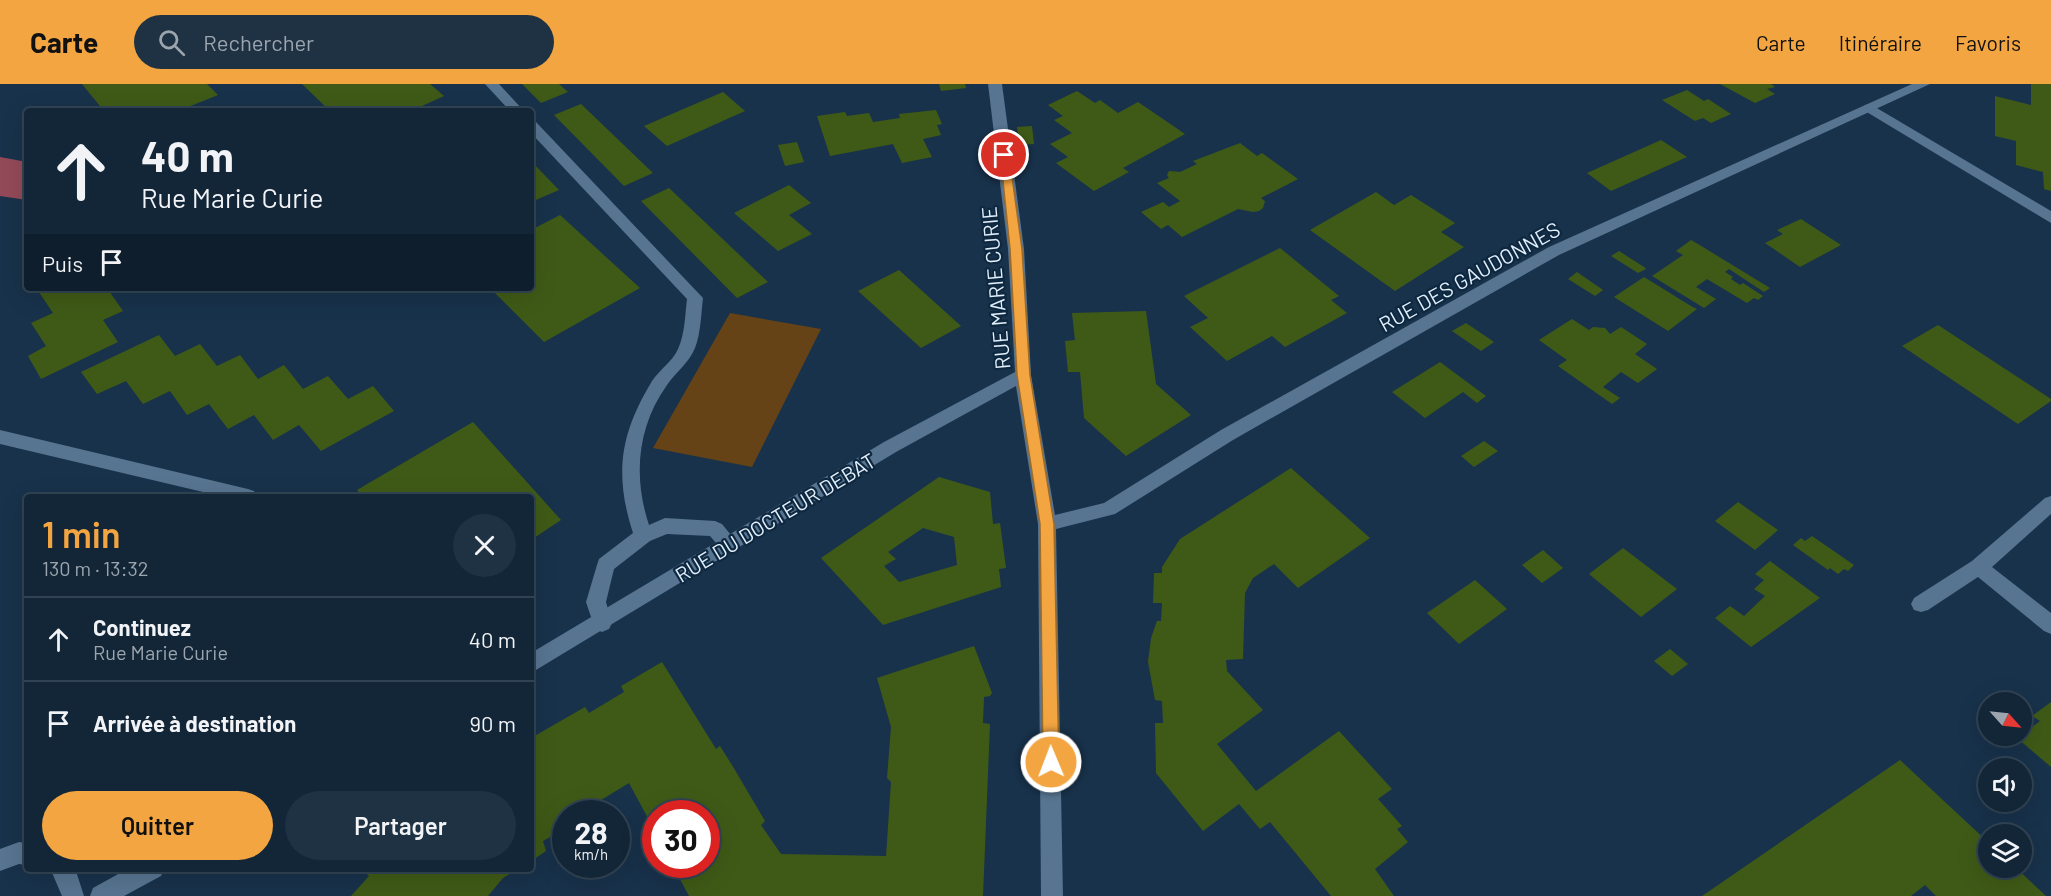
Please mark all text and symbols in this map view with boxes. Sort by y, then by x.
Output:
search box [134,15,554,69]
text: Carte [30,25,98,59]
icon: search [155,26,188,59]
text: Rechercher [203,29,314,55]
text: Carte [1756,30,1806,55]
text: Itinéraire [1839,30,1922,55]
text: Favoris [1955,30,2021,55]
pin [978,129,1029,180]
text: 40 m [141,130,234,180]
icon: ahead [42,132,120,210]
icon: arrive [987,138,1020,171]
text: Rue Marie Curie [141,181,323,213]
street label: RUE MARIE CURIE [975,205,1015,371]
street label: RUE DES GAUDONNES [1374,216,1564,336]
icon: arrive [95,246,128,279]
text: Puis [42,250,83,276]
street label: RUE DU DOCTEUR DEBAT [670,447,880,587]
text: 1 min [42,512,121,555]
button: close [453,514,516,577]
text: 130 m · 13:32 [42,556,148,580]
text: Continuez [93,614,191,640]
icon: ahead [42,623,75,656]
text: 40 m [469,626,516,652]
text: Rue Marie Curie [93,640,228,664]
north arrow [1978,692,2032,746]
map controls [1978,692,2032,878]
icon: arrive [42,707,75,740]
text: Arrivée à destination [93,710,296,736]
text: 90 m [470,710,516,736]
position arrow [1019,730,1083,794]
button: sound [1978,758,2032,812]
button: Quitter [42,791,273,860]
button: Partager [285,791,516,860]
speed limit sign: 30 [642,800,720,878]
text: 28 [574,814,608,850]
button: layers [1978,824,2032,878]
text: km/h [574,845,608,863]

